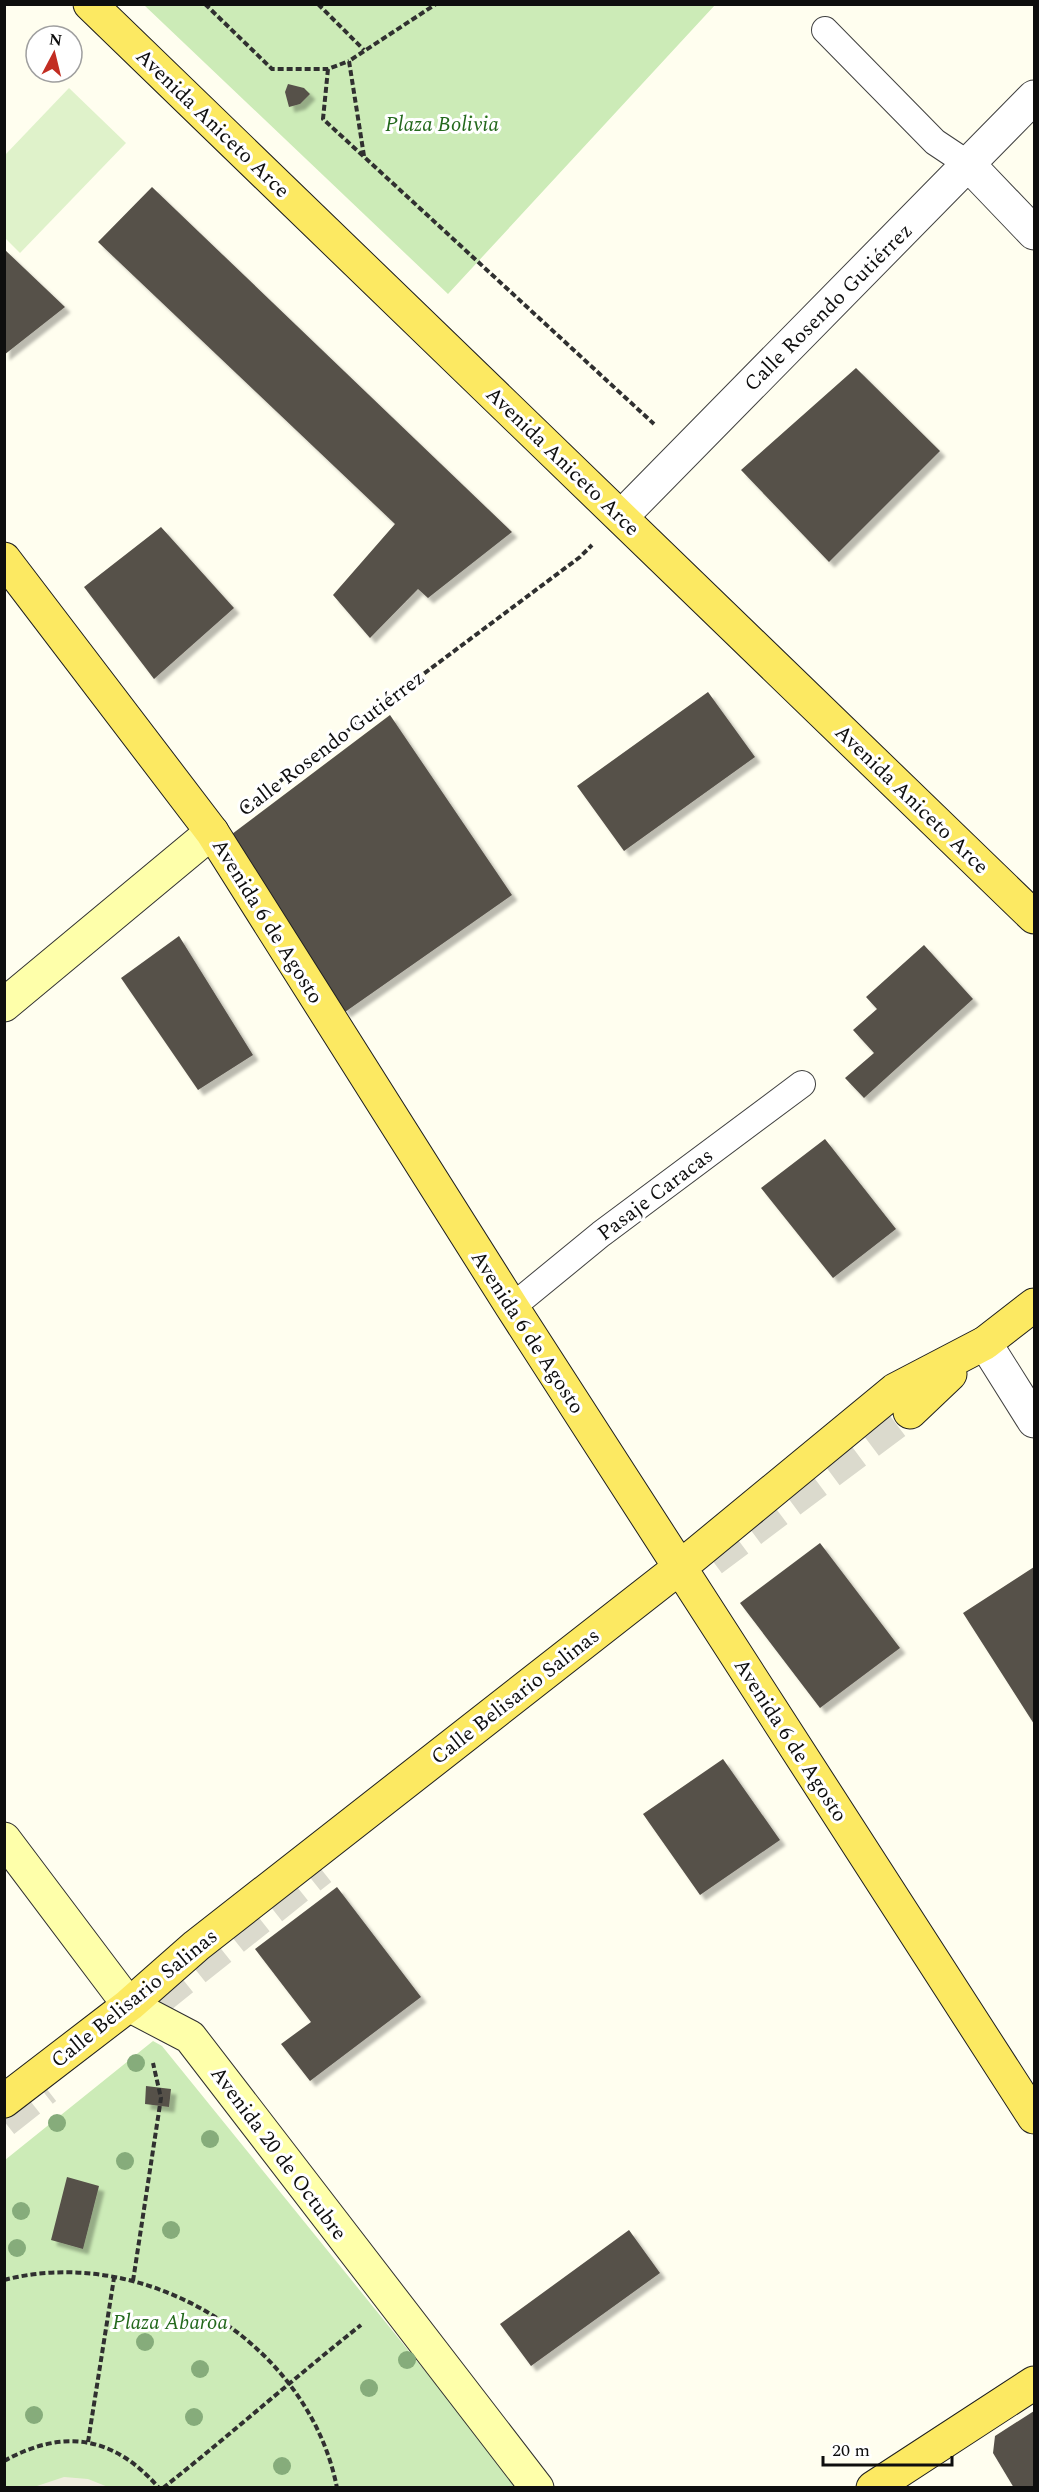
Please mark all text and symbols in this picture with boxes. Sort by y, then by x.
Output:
north arrow [24,24,84,84]
text: N [48,27,64,53]
street label: Avenida Aniceto Arce [128,41,297,206]
park label: Plaza Bolivia [385,109,499,141]
street label: Calle Rosendo Gutiérrez [737,216,920,399]
street label: Avenida Aniceto Arce [478,379,647,544]
street label: Calle Rosendo Gutiérrez [231,663,432,825]
street label: Avenida Aniceto Arce [827,717,996,882]
street label: Avenida 6 de Agosto [203,833,331,1010]
street label: Pasaje Caracas [591,1140,720,1249]
street label: Avenida 6 de Agosto [462,1244,592,1421]
street label: Calle Belisario Salinas [424,1620,607,1773]
street label: Avenida 6 de Agosto [725,1652,855,1829]
street label: Calle Belisario Salinas [44,1921,225,2076]
street label: Avenida 20 de Octubre [202,2060,354,2247]
park label: Plaza Abaroa [112,2307,228,2339]
scale bar [823,2429,952,2467]
text: 20 m [832,2437,870,2464]

